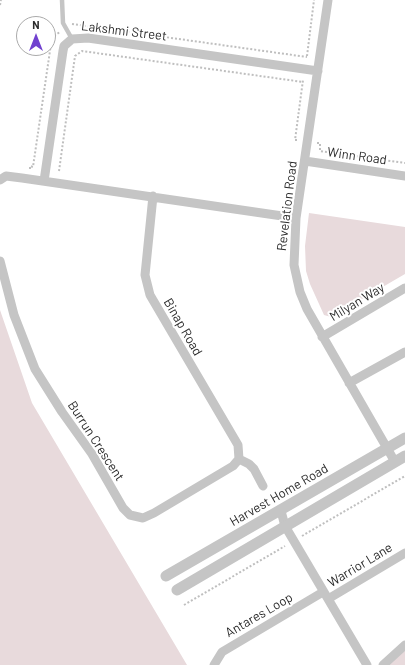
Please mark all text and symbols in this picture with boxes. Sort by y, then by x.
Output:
north arrow [16,16,56,56]
text: N [32,18,40,31]
street label: Lakshmi Street [80,18,168,44]
street label: Winn Road [326,144,388,168]
street label: Revelation Road [274,160,300,252]
street label: Milyan Way [327,280,387,324]
street label: Binap Road [160,296,206,358]
street label: Burrun Crescent [64,398,128,484]
street label: Harvest Home Road [227,460,331,530]
street label: Warrior Lane [325,540,395,590]
street label: Antares Loop [222,589,296,641]

